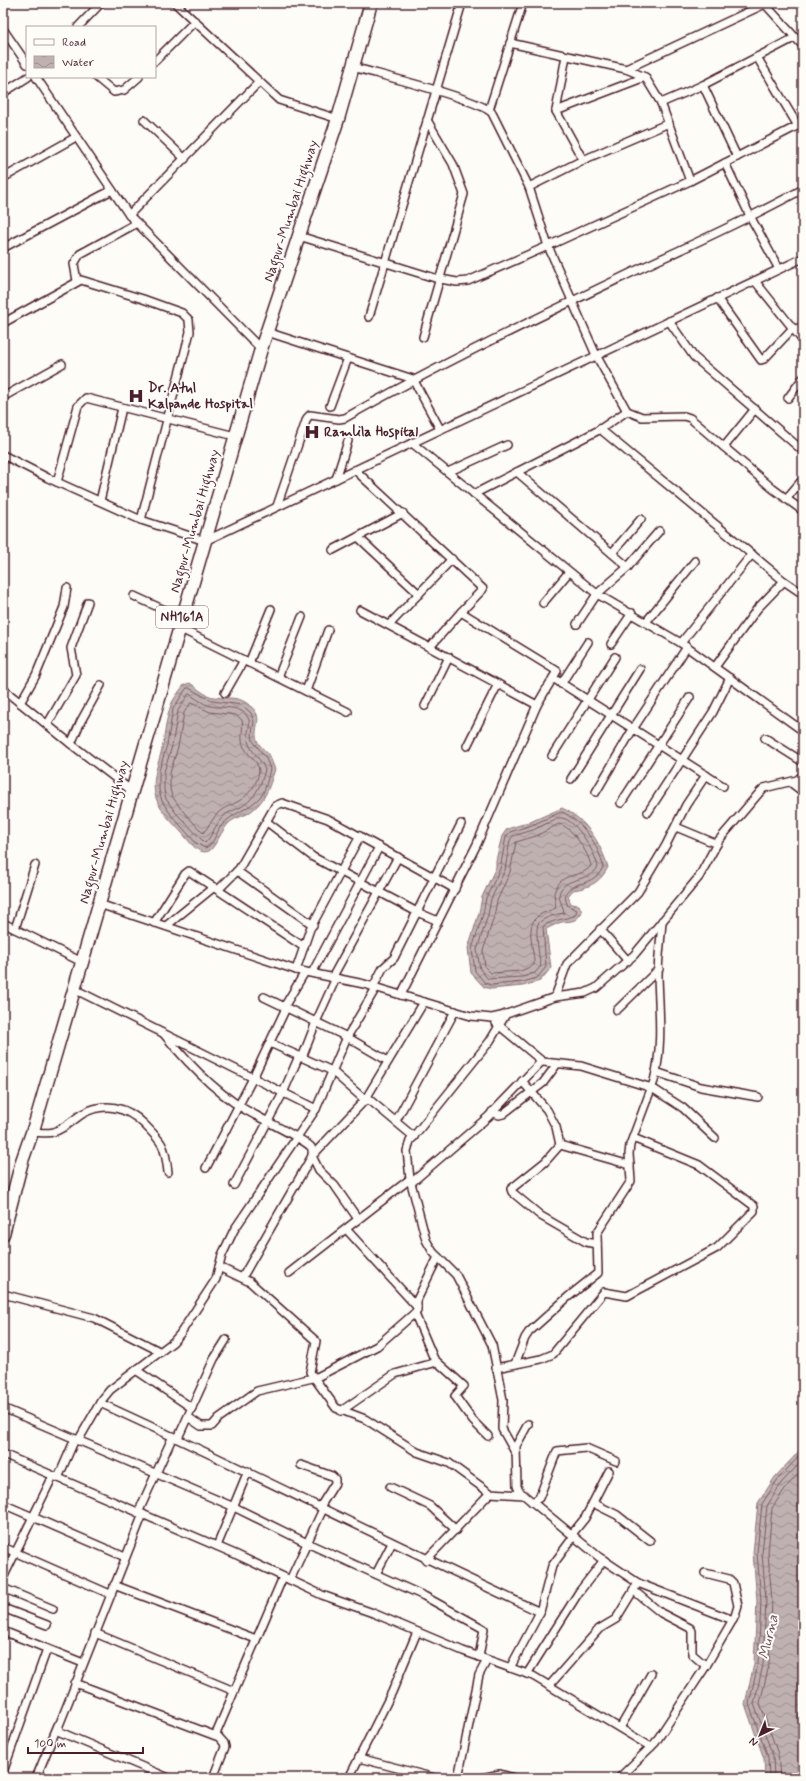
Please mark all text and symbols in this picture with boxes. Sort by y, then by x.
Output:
legend [26,26,156,78]
text: Road [62,35,86,51]
text: Water [62,55,94,71]
street label: Nagpur-Mumbai Highway [260,138,324,285]
place label: Dr. Atul Kalpande Hospital [148,379,253,413]
hospital icon: Dr. Atul Kalpande Hospital [127,387,145,405]
hospital icon: Ramlila Hospital [303,423,321,441]
place label: Ramlila Hospital [324,423,418,441]
street label: Nagpur-Mumbai Highway [166,447,226,595]
road number: NH161A [156,606,208,628]
street label: Nagpur-Mumbai Highway [75,758,135,906]
water label: Murna [754,1612,784,1661]
north arrow [740,1715,780,1755]
scale bar [28,1729,143,1755]
text: N [746,1734,761,1749]
text: 100 m [34,1736,66,1752]

